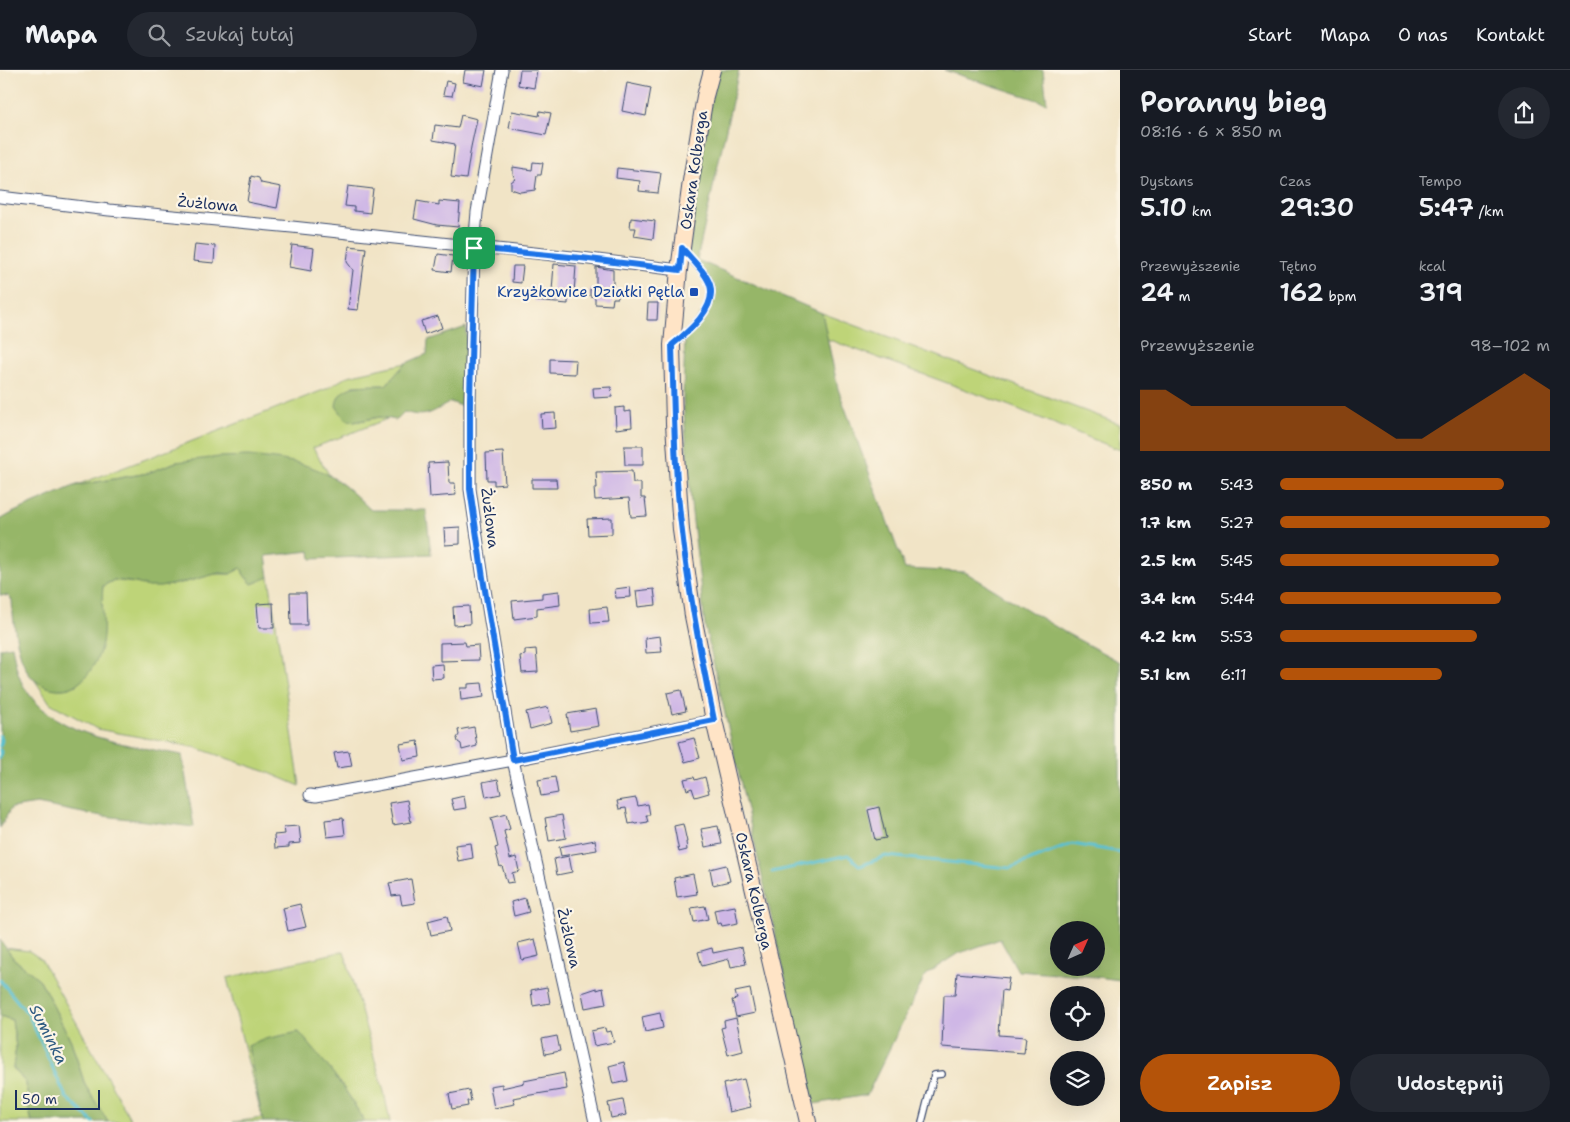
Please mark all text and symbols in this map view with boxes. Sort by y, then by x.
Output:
search box [127,12,477,57]
text: Mapa [25,19,97,51]
icon: search [145,21,173,49]
text: Szukaj tutaj [185,22,294,47]
text: Start [1248,23,1292,47]
text: Mapa [1320,23,1370,47]
text: O nas [1398,23,1448,47]
text: Kontakt [1476,23,1545,47]
text: Poranny bieg [1140,83,1327,121]
button: share [1498,87,1550,139]
street label: Oskara Kolberga [676,108,712,231]
text: 08:16 · 6 × 850 m [1140,121,1282,142]
text: Dystans [1140,172,1194,190]
text: Czas [1279,172,1311,190]
text: Tempo [1419,172,1462,190]
text: 5.10 [1140,190,1187,224]
text: 29:30 [1279,190,1354,224]
text: 5:47 [1419,190,1474,224]
street label: Żużlowa [177,191,240,217]
text: km [1187,202,1211,220]
text: /km [1474,202,1504,220]
pin [453,227,495,269]
icon: arrive [460,234,488,262]
text: Przewyższenie [1140,257,1240,275]
text: Tętno [1279,257,1317,275]
text: kcal [1419,257,1446,275]
text: 24 [1140,275,1174,309]
text: 162 [1279,275,1324,309]
text: 319 [1419,275,1463,309]
place label: Krzyżkowice Działki Pętla [497,282,685,302]
marker: Krzyżkowice Działki Pętla [688,286,700,298]
text: m [1174,287,1191,305]
text: bpm [1324,287,1357,305]
text: Przewyższenie [1140,335,1255,356]
text: 98–102 m [1470,335,1550,356]
text: 850 m [1140,474,1192,495]
text: 5:43 [1220,474,1254,495]
street label: Żużlowa [476,487,504,550]
text: 1.7 km [1140,512,1191,533]
text: 5:27 [1220,512,1254,533]
text: 2.5 km [1140,550,1196,571]
text: 5:45 [1220,550,1253,571]
text: 3.4 km [1140,588,1196,609]
text: 5:44 [1220,588,1255,609]
text: 4.2 km [1140,626,1196,647]
text: 5:53 [1220,626,1254,647]
text: 5.1 km [1140,664,1190,685]
text: 6:11 [1220,664,1247,685]
street label: Oskara Kolberga [731,830,777,952]
street label: Żużlowa [552,906,586,971]
north arrow [1050,921,1105,976]
map controls [1050,921,1105,1106]
button: locate [1050,986,1105,1041]
water label: Suminka [25,1001,73,1068]
button: layers [1050,1051,1105,1106]
button: Zapisz [1140,1054,1340,1112]
button: Udostępnij [1350,1054,1550,1112]
scale bar [15,1087,100,1110]
text: 50 m [22,1090,57,1108]

